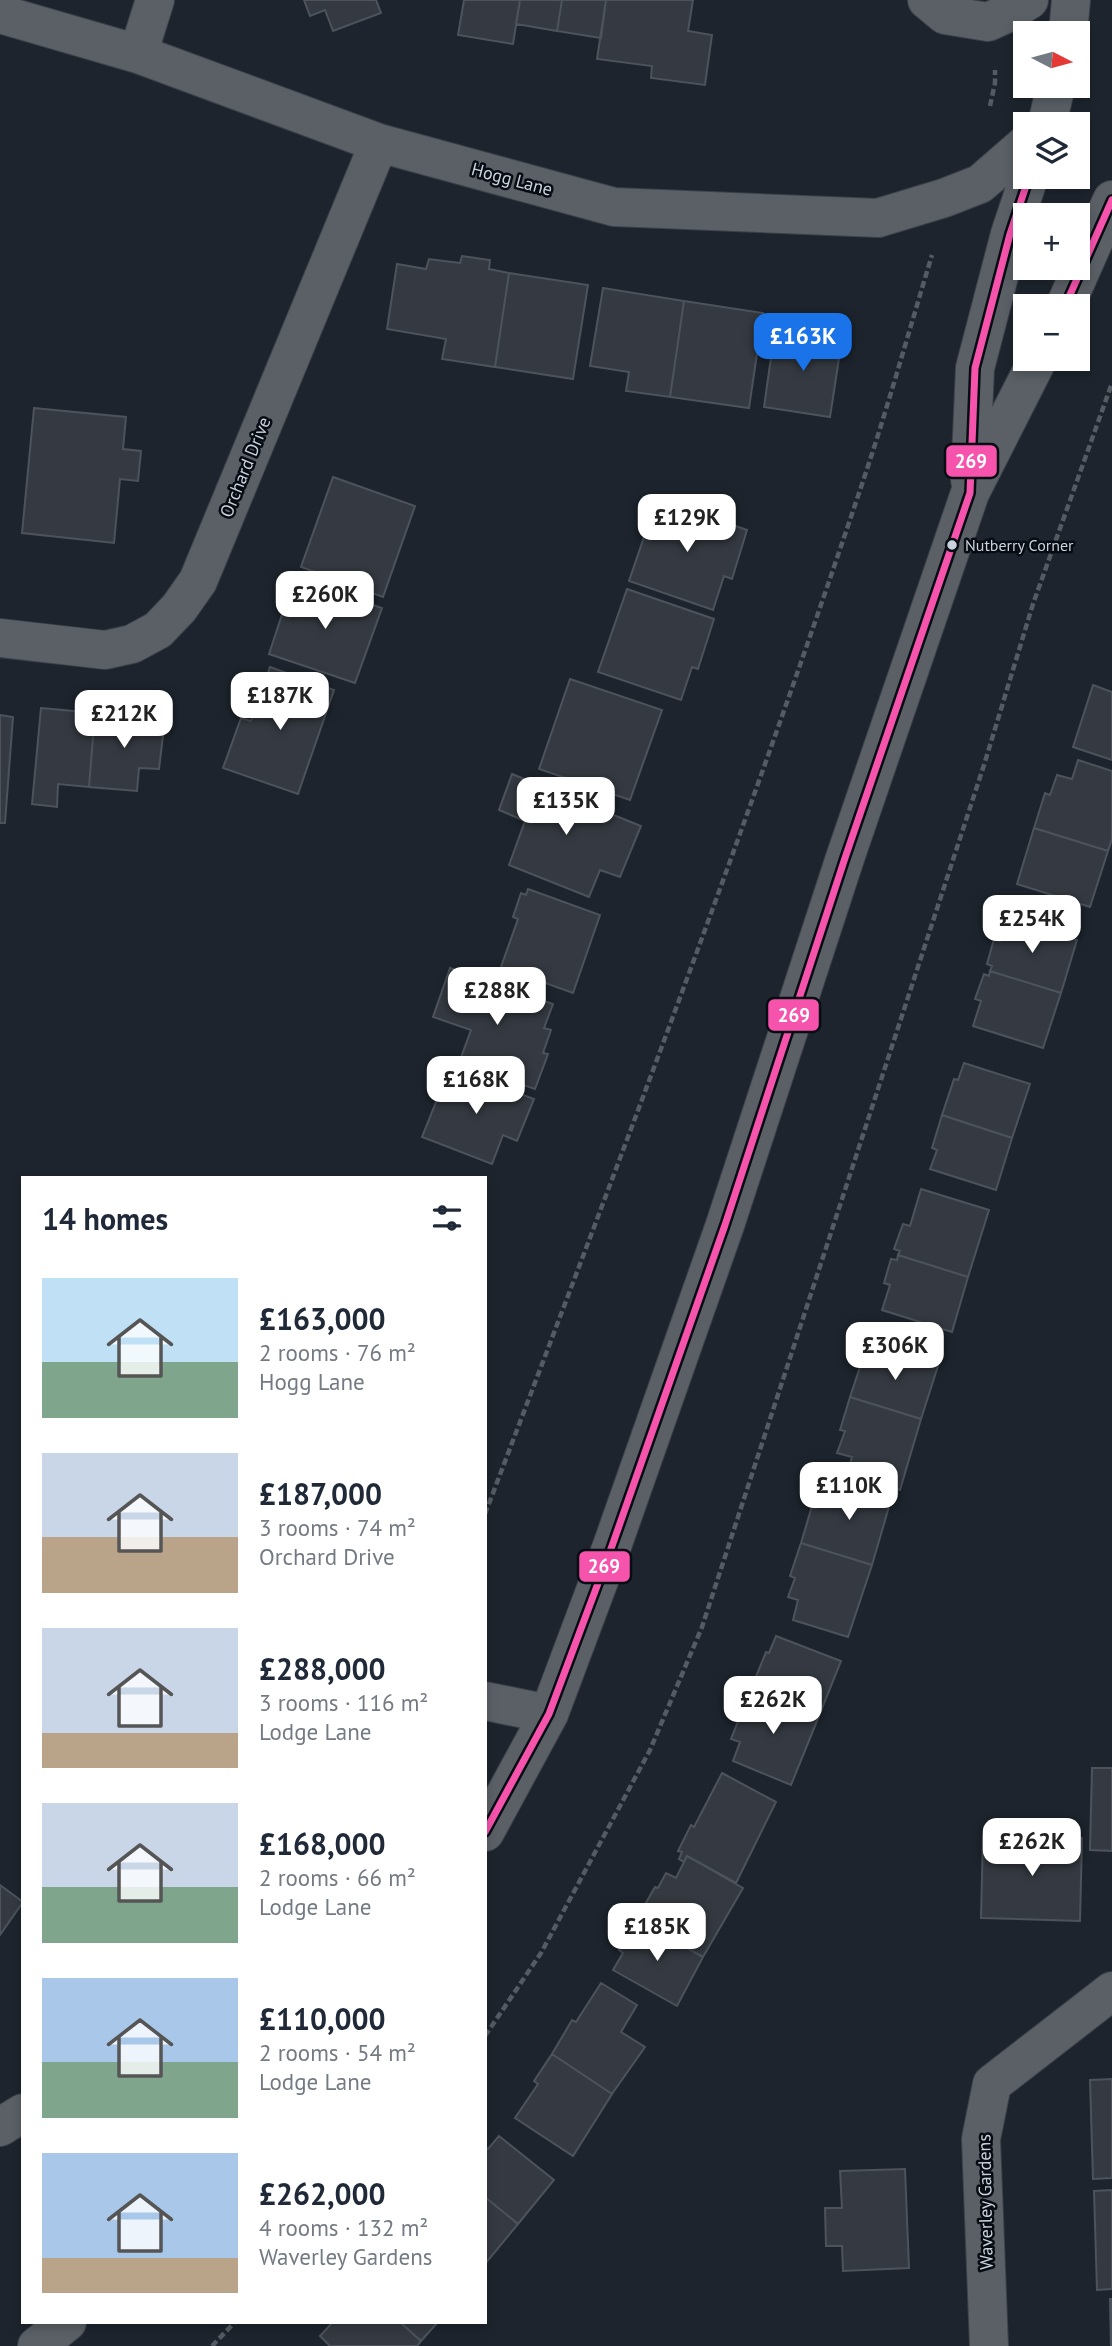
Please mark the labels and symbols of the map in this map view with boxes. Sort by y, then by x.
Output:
north arrow [1013,21,1090,98]
street label: Hogg Lane [469,157,555,201]
pin: £163K [754,314,852,373]
street label: Orchard Drive [214,413,276,521]
line badge: 269 [945,444,998,478]
text: 269 [955,449,987,473]
pin: £129K [638,494,736,554]
place label: Nutberry Corner [965,535,1074,555]
marker: Nutberry Corner [945,538,959,552]
pin: £260K [276,572,374,631]
pin: £187K [231,672,329,732]
pin: £212K [75,690,173,750]
pin: £135K [517,778,615,837]
pin: £254K [983,895,1081,955]
pin: £288K [448,968,546,1027]
line badge: 269 [767,998,820,1032]
text: 269 [778,1003,810,1027]
pin: £168K [427,1056,525,1116]
pin: £306K [846,1322,944,1382]
pin: £110K [800,1462,898,1522]
line badge: 269 [578,1550,631,1583]
text: 269 [588,1554,620,1578]
pin: £262K [724,1676,822,1736]
pin: £262K [983,1818,1081,1878]
pin: £185K [608,1904,706,1963]
street label: Waverley Gardens [972,2134,998,2270]

